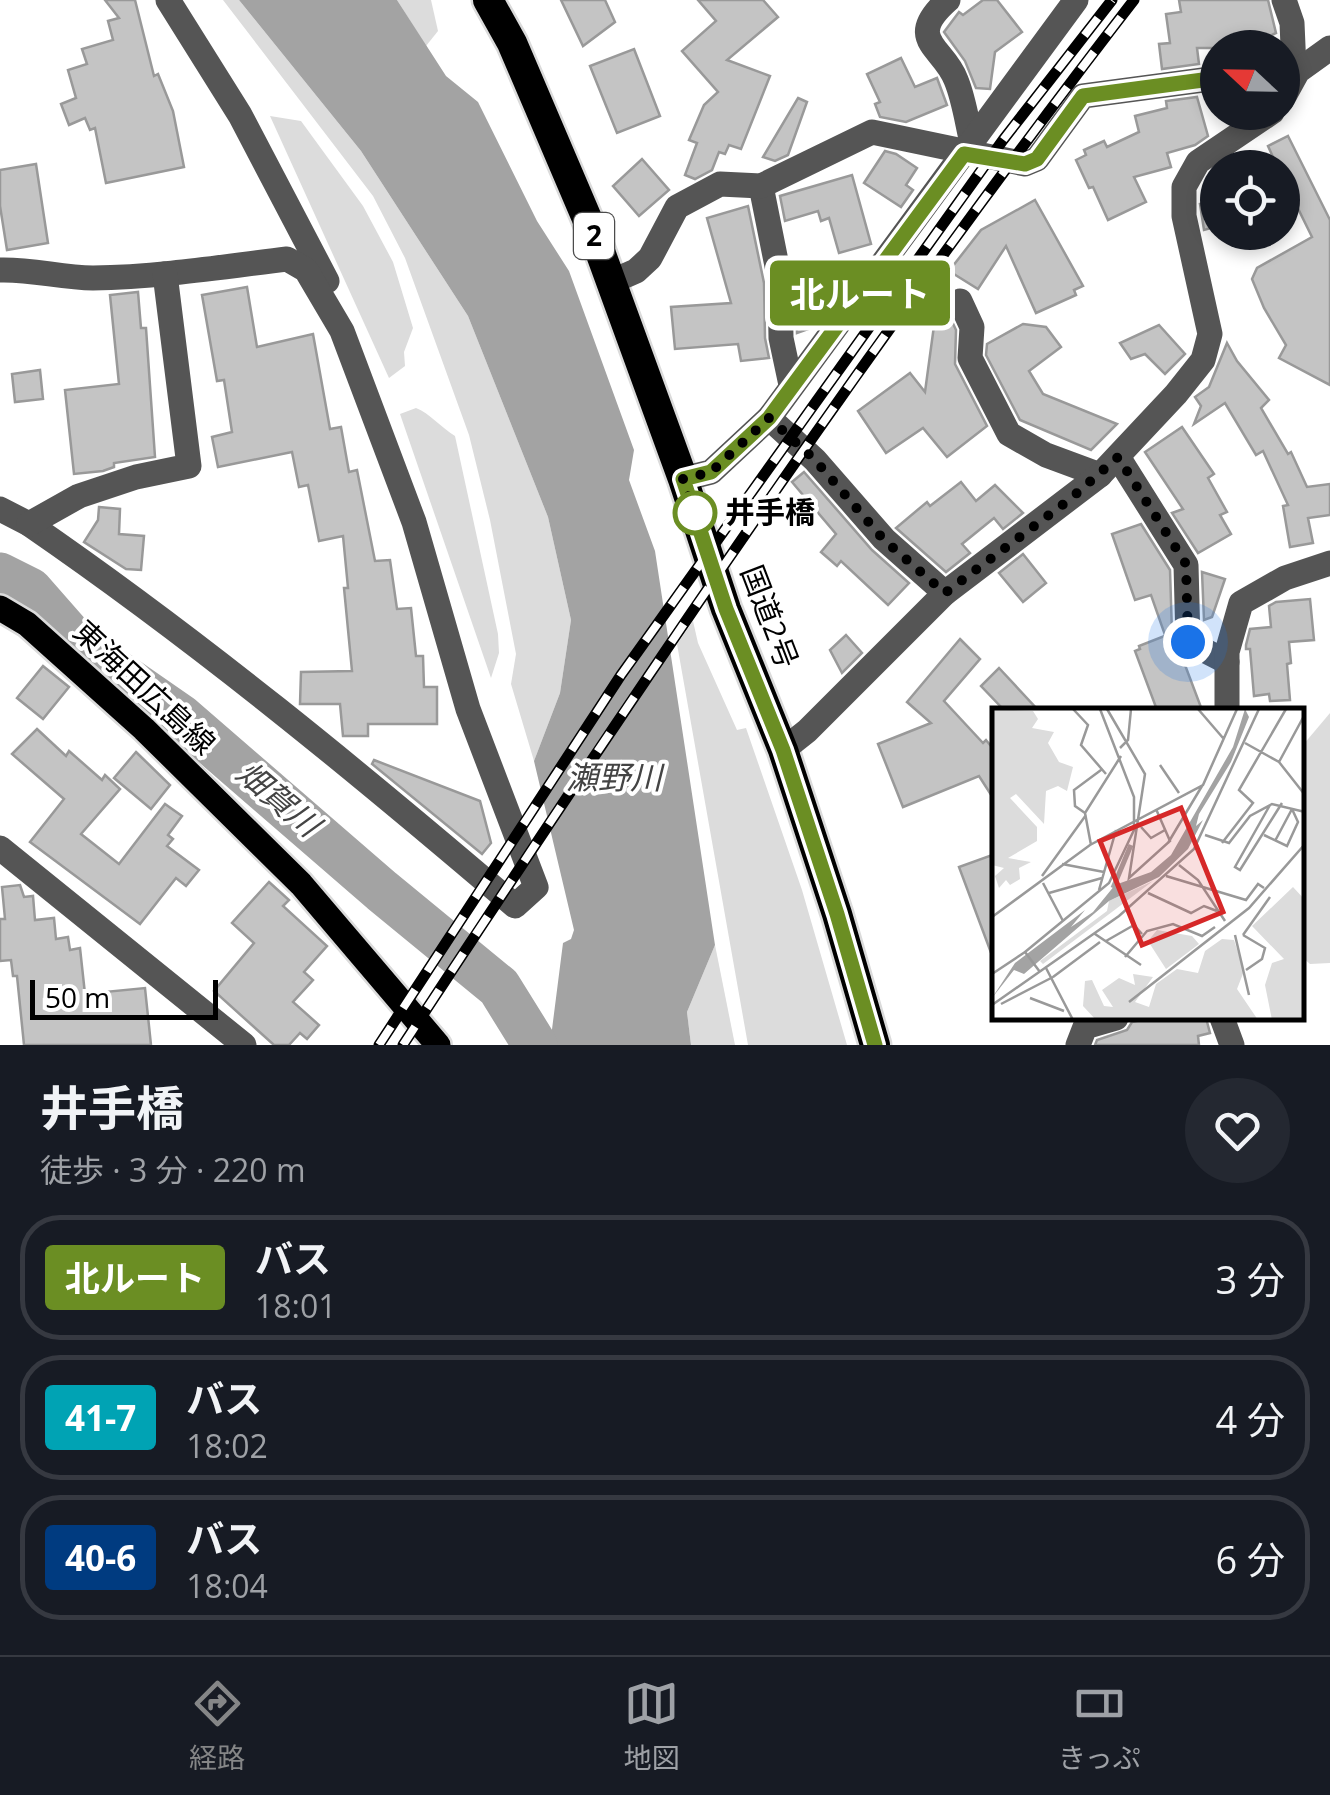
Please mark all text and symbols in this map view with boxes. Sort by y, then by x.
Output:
north arrow [1200,30,1300,130]
map controls [1200,30,1300,250]
button: locate [1200,150,1300,250]
road number: 2 [574,213,614,259]
line badge: 北ルート [790,260,930,326]
text: 北ルート [790,270,930,317]
place label: 井手橋 [725,491,815,532]
marker: 井手橋 [674,492,716,534]
street label: 国道2号 [732,559,809,674]
street label: 東海田広島線 [65,611,225,763]
your location [1163,617,1213,667]
inset map [992,708,1305,1020]
water label: 畑賀川 [228,751,332,847]
water label: 瀬野川 [566,755,665,798]
scale bar [30,975,218,1020]
text: 50 m [45,978,110,1016]
text: 井手橋 [40,1075,184,1140]
button: heart [1185,1078,1290,1183]
text: 徒歩 · 3 分 · 220 m [40,1148,306,1191]
text: バス [255,1232,331,1284]
text: 3 分 [1215,1253,1285,1305]
text: 北ルート [65,1254,205,1301]
text: 18:01 [255,1284,337,1327]
text: バス [186,1372,262,1424]
text: 4 分 [1215,1393,1285,1445]
text: 41-7 [65,1394,136,1441]
text: 18:02 [186,1424,268,1467]
text: バス [186,1512,262,1564]
text: 6 分 [1215,1533,1285,1585]
text: 40-6 [65,1534,136,1581]
text: 18:04 [186,1564,268,1607]
tab: 経路 [189,1676,245,1776]
tab: 地図 [624,1676,680,1776]
tab: きっぷ [1058,1676,1141,1776]

